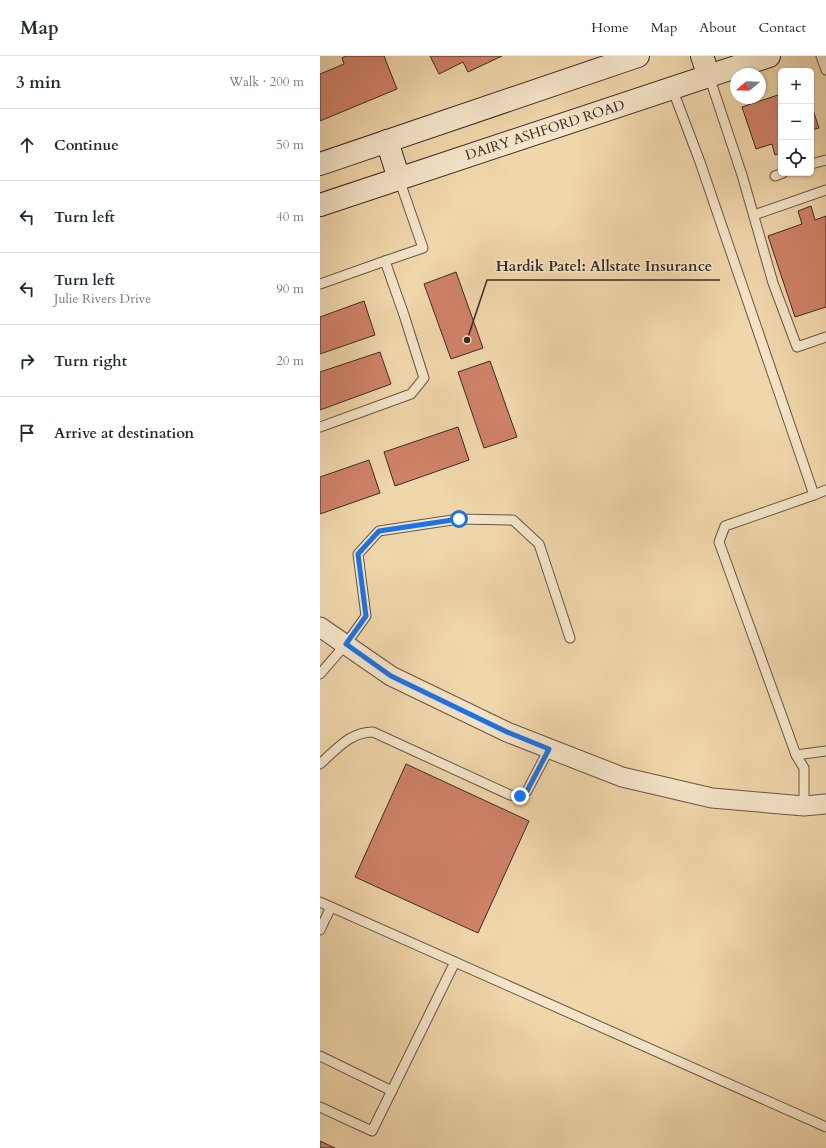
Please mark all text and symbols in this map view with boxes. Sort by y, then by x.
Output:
text: Map [20,15,59,41]
text: Home [591,18,629,37]
text: Map [651,18,677,37]
text: About [699,18,736,37]
text: Contact [758,18,806,37]
north arrow [730,68,766,104]
map controls [778,68,814,176]
button: + [778,68,814,104]
text: 3 min [16,71,61,94]
text: Walk · 200 m [229,73,304,91]
street label: DAIRY ASHFORD ROAD [463,95,627,165]
button: − [778,104,814,140]
icon: ahead [16,134,38,156]
text: Continue [54,135,119,155]
text: 50 m [276,136,304,154]
button: locate [778,140,814,176]
icon: left [16,206,38,228]
text: Turn left [54,207,115,227]
text: 40 m [276,208,304,226]
callout: Hardik Patel: Allstate Insurance [487,253,720,280]
text: Hardik Patel: Allstate Insurance [496,256,712,276]
text: Turn left [54,270,115,290]
icon: left [16,278,38,300]
text: 90 m [276,280,304,298]
text: Julie Rivers Drive [54,290,151,308]
icon: right [16,350,38,372]
text: Turn right [54,351,127,371]
text: 20 m [276,352,304,370]
icon: arrive [16,422,38,444]
text: Arrive at destination [54,423,194,443]
route start [450,510,468,528]
route end [511,787,529,805]

